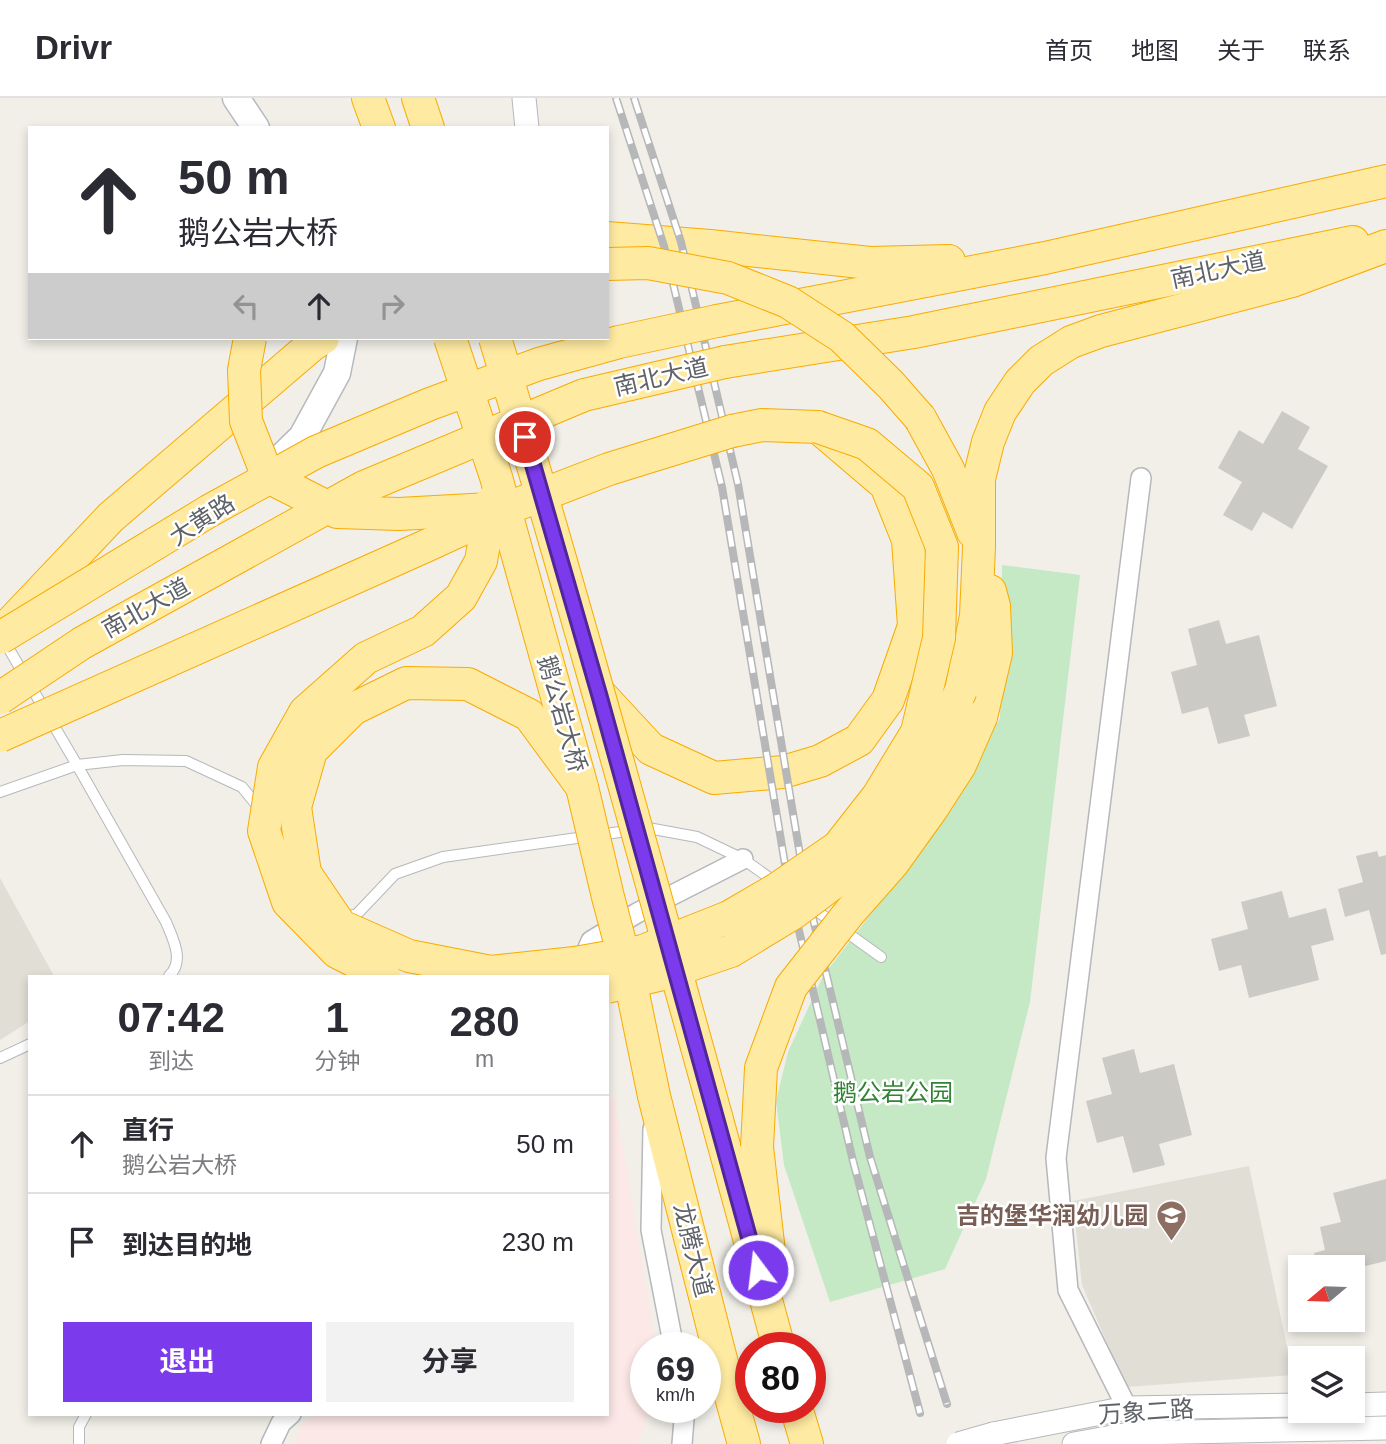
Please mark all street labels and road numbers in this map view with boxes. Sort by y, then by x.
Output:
street label: 南北大道 [1168,246,1268,293]
street label: 南北大道 [611,353,711,400]
street label: 大黄路 [164,489,239,551]
street label: 南北大道 [97,572,194,643]
street label: 鹅公岩大桥 [533,652,592,775]
street label: 龙腾大道 [669,1200,718,1300]
street label: 万象二路 [1097,1395,1195,1428]

